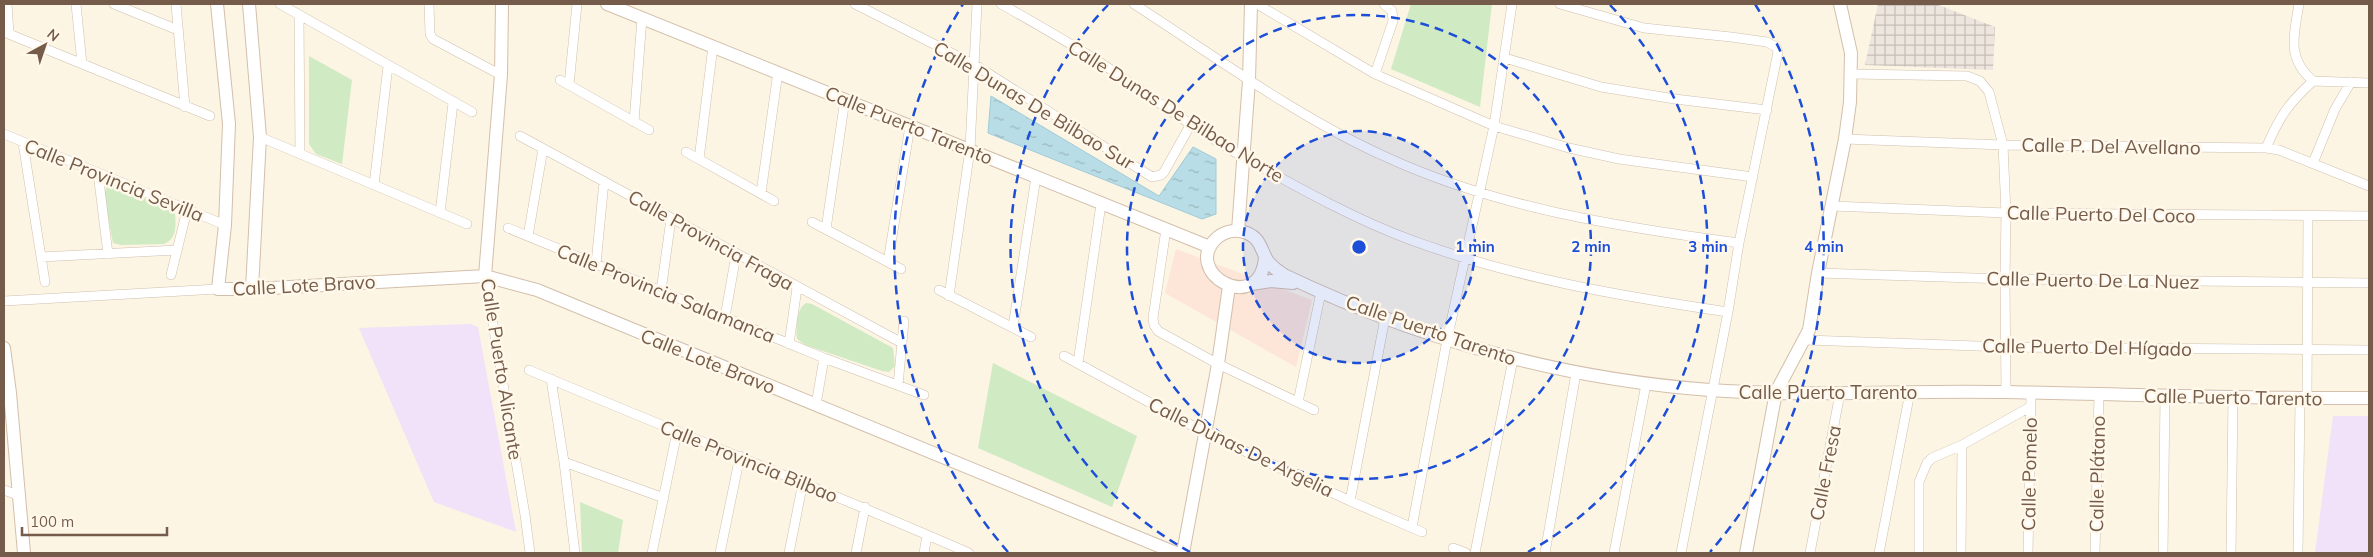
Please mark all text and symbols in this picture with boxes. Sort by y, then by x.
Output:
north arrow [20,20,70,70]
text: N [44,25,63,45]
street label: Calle Dunas De Bilbao Sur [929,35,1139,175]
street label: Calle Dunas De Bilbao Norte [1064,35,1288,187]
street label: Calle Puerto Tarento [822,80,996,170]
street label: Calle P. Del Avellano [2021,132,2201,160]
street label: Calle Provincia Sevilla [21,133,207,227]
street label: Calle Provincia Fraga [624,184,798,296]
street label: Calle Puerto Del Coco [2006,200,2196,228]
text: 1 min [1455,237,1495,256]
text: 2 min [1571,237,1611,256]
text: 3 min [1688,237,1728,256]
text: 4 min [1804,237,1844,256]
street label: Calle Provincia Salamanca [553,238,779,348]
centre of rings [1350,238,1368,256]
street label: Calle Puerto De La Nuez [1986,266,2200,294]
street label: Calle Lote Bravo [232,269,376,301]
street label: Calle Puerto Alicante [476,277,528,461]
street label: Calle Puerto Tarento [1343,290,1519,370]
street label: Calle Lote Bravo [637,323,779,399]
street label: Calle Puerto Del Hígado [1982,333,2192,361]
street label: Calle Puerto Tarento [1739,380,1917,404]
street label: Calle Puerto Tarento [2143,383,2323,411]
street label: Calle Dunas De Argelia [1145,392,1337,502]
street label: Calle Provincia Bilbao [657,414,841,508]
street label: Calle Plátano [2084,415,2110,533]
street label: Calle Pomelo [2016,417,2042,531]
street label: Calle Fresa [1804,423,1846,523]
scale bar [22,504,168,536]
text: 100 m [30,512,74,531]

